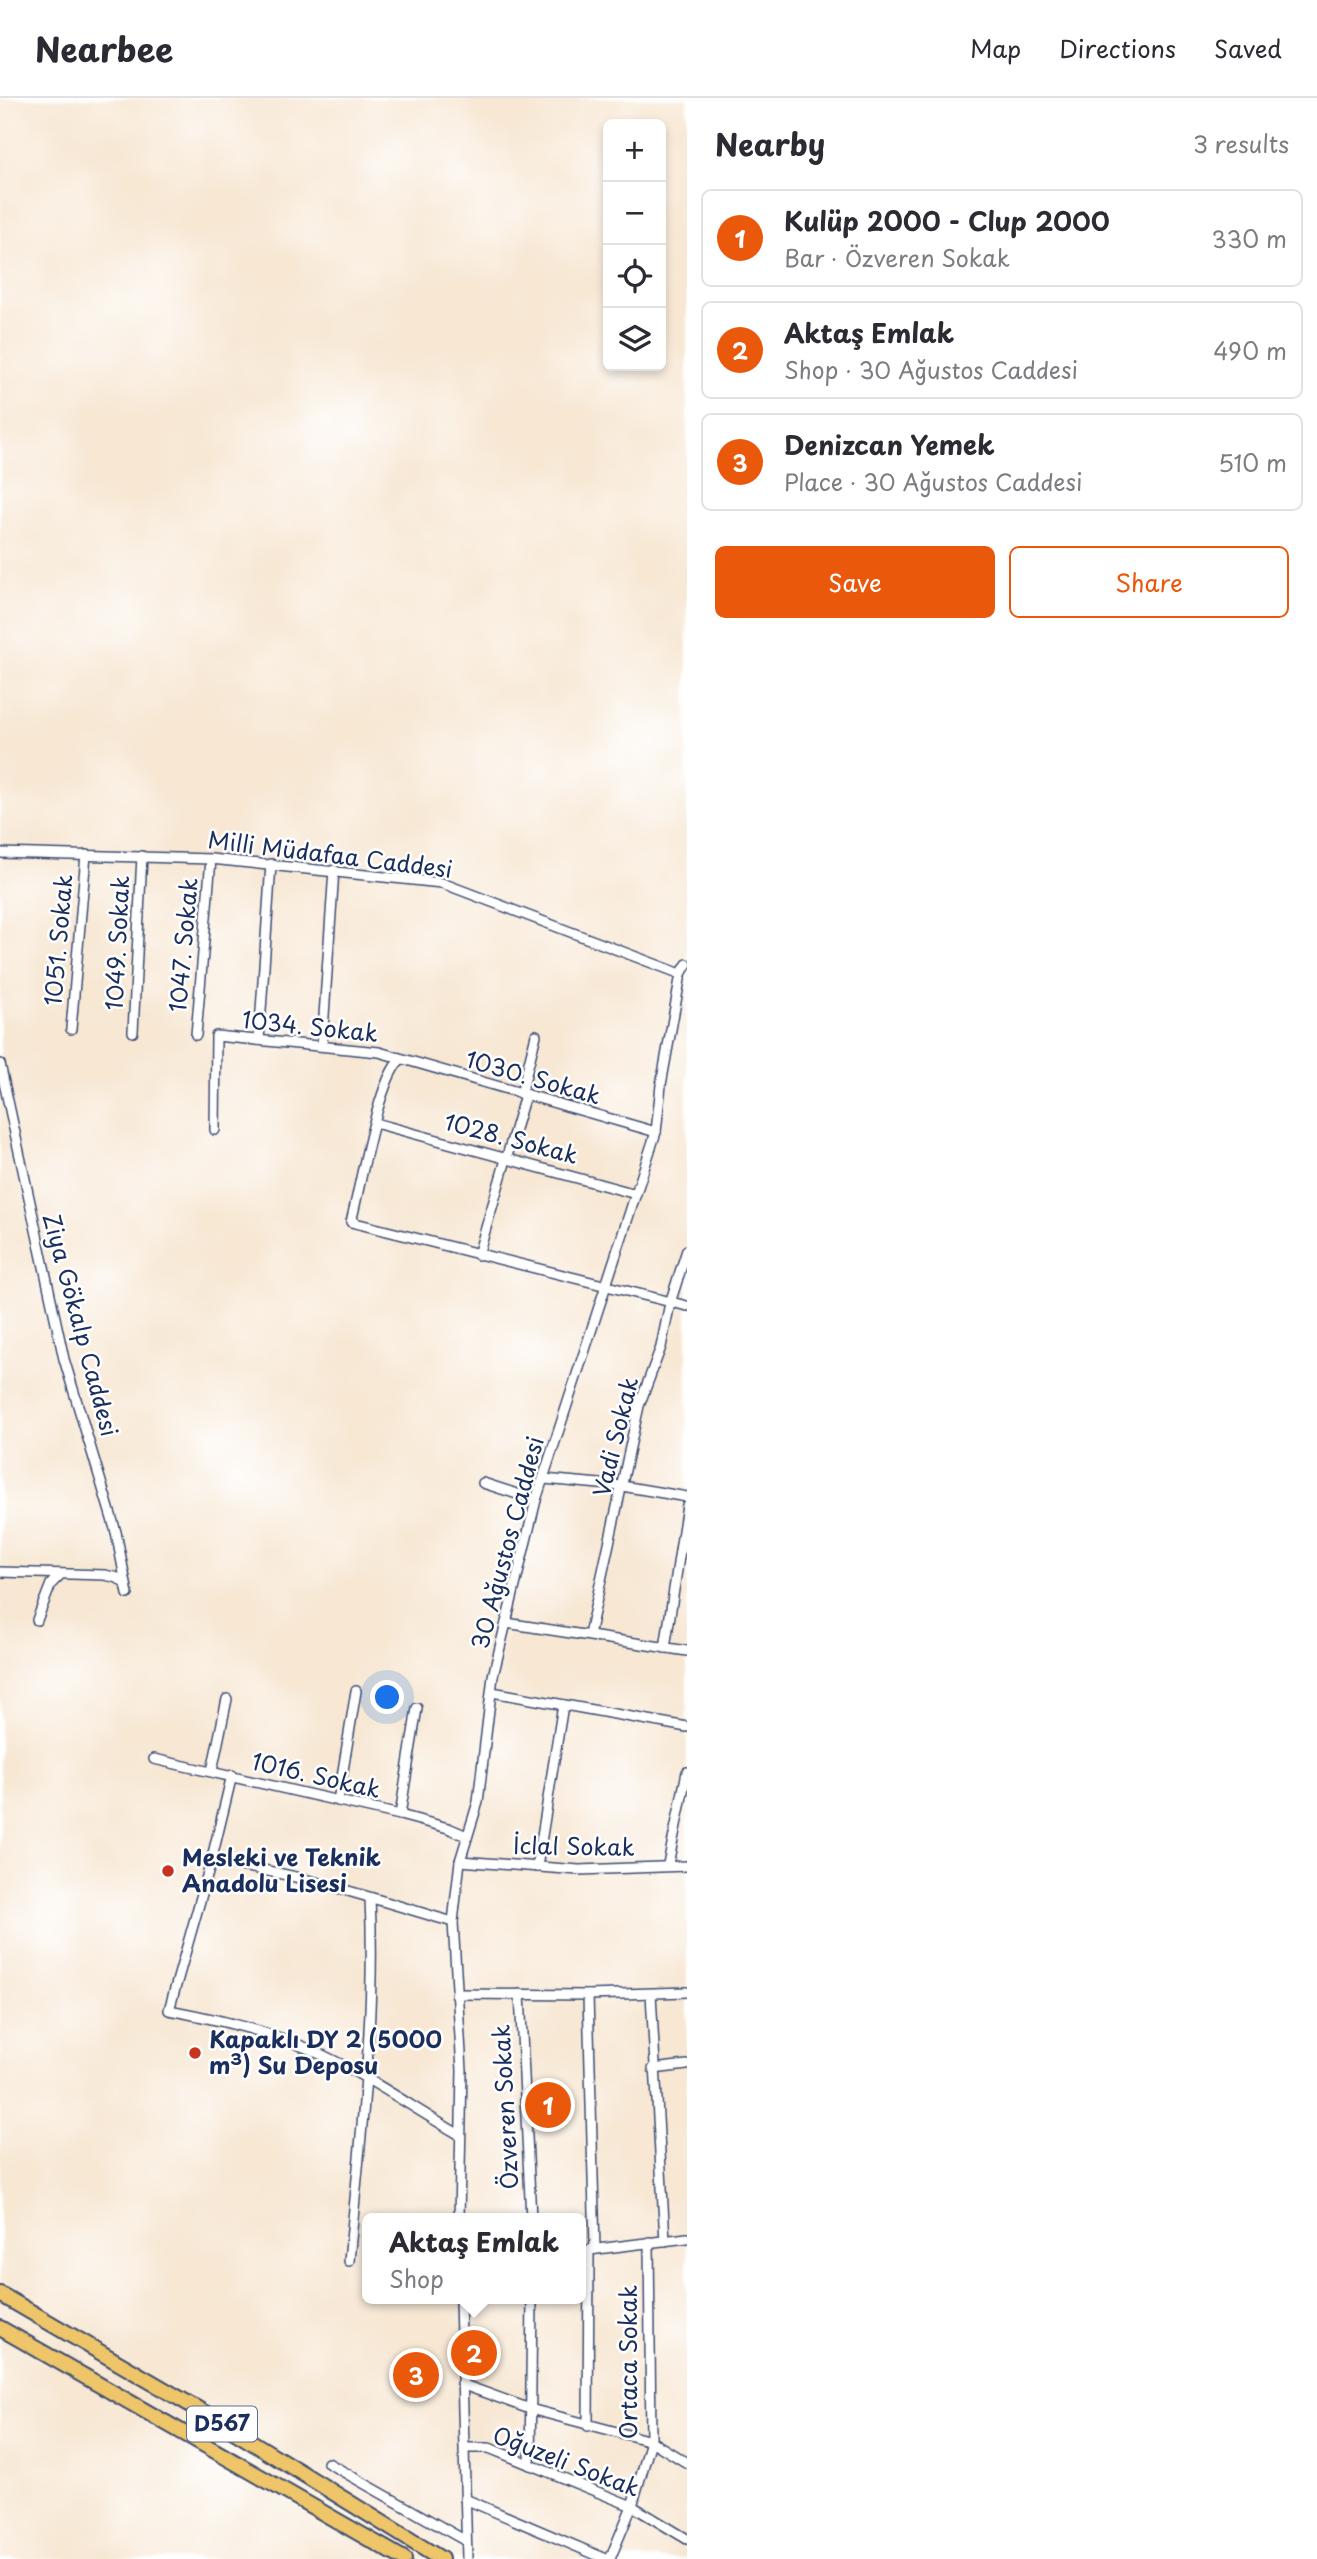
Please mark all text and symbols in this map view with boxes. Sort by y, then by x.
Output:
text: Nearbee [35,23,173,73]
text: Map [970,30,1021,66]
text: Directions [1059,30,1176,66]
text: Saved [1214,30,1282,66]
map controls [603,119,666,371]
button: + [603,119,666,182]
text: Nearby [715,121,825,166]
text: 3 results [1193,126,1289,161]
button: − [603,182,666,245]
text: Kulüp 2000 - Clup 2000 [784,201,1110,240]
text: 1 [735,221,746,256]
text: 330 m [1211,221,1287,256]
text: Bar · Özveren Sokak [784,240,1010,275]
button: locate [603,245,666,308]
button: layers [603,308,666,371]
text: Aktaş Emlak [784,313,954,352]
text: 2 [732,333,748,368]
text: 490 m [1213,333,1287,368]
text: Shop · 30 Ağustos Caddesi [784,352,1078,387]
text: Denizcan Yemek [784,425,995,464]
text: 3 [732,445,748,480]
text: 510 m [1218,445,1287,480]
text: Place · 30 Ağustos Caddesi [784,464,1082,499]
button: Save [715,546,995,618]
button: Share [1009,546,1289,618]
street label: Milli Müdafaa Caddesi [206,821,454,886]
street label: 1051. Sokak [34,873,81,1007]
street label: 1049. Sokak [96,875,138,1011]
street label: 1047. Sokak [159,876,206,1013]
street label: 1034. Sokak [240,1001,380,1050]
street label: 1030. Sokak [462,1041,605,1113]
street label: 1028. Sokak [440,1103,582,1172]
street label: Ziya Gökalp Caddesi [35,1209,128,1440]
street label: Vadi Sokak [583,1373,646,1500]
street label: 30 Ağustos Caddesi [461,1432,552,1653]
your location [370,1680,404,1714]
street label: 1016. Sokak [248,1743,384,1806]
street label: İclal Sokak [513,1827,635,1864]
place label: Mesleki ve Teknik Anadolu Lisesi [182,1839,382,1900]
marker: Mesleki ve Teknik Anadolu Lisesi [160,1863,176,1879]
place label: Kapaklı DY 2 (5000 m³) Su Deposu [209,2021,442,2082]
street label: Özveren Sokak [483,2024,526,2190]
marker: Kapaklı DY 2 (5000 m³) Su Deposu [187,2045,203,2061]
pin: 1 [525,2079,571,2131]
popup [362,2213,586,2304]
text: Aktaş Emlak [389,2222,559,2261]
text: Shop [389,2261,444,2296]
street label: Ortaca Sokak [610,2285,645,2439]
pin: 2 [451,2327,497,2379]
pin: 3 [393,2349,439,2401]
road number: D567 [187,2406,257,2442]
street label: Oğuzeli Sokak [488,2416,645,2505]

